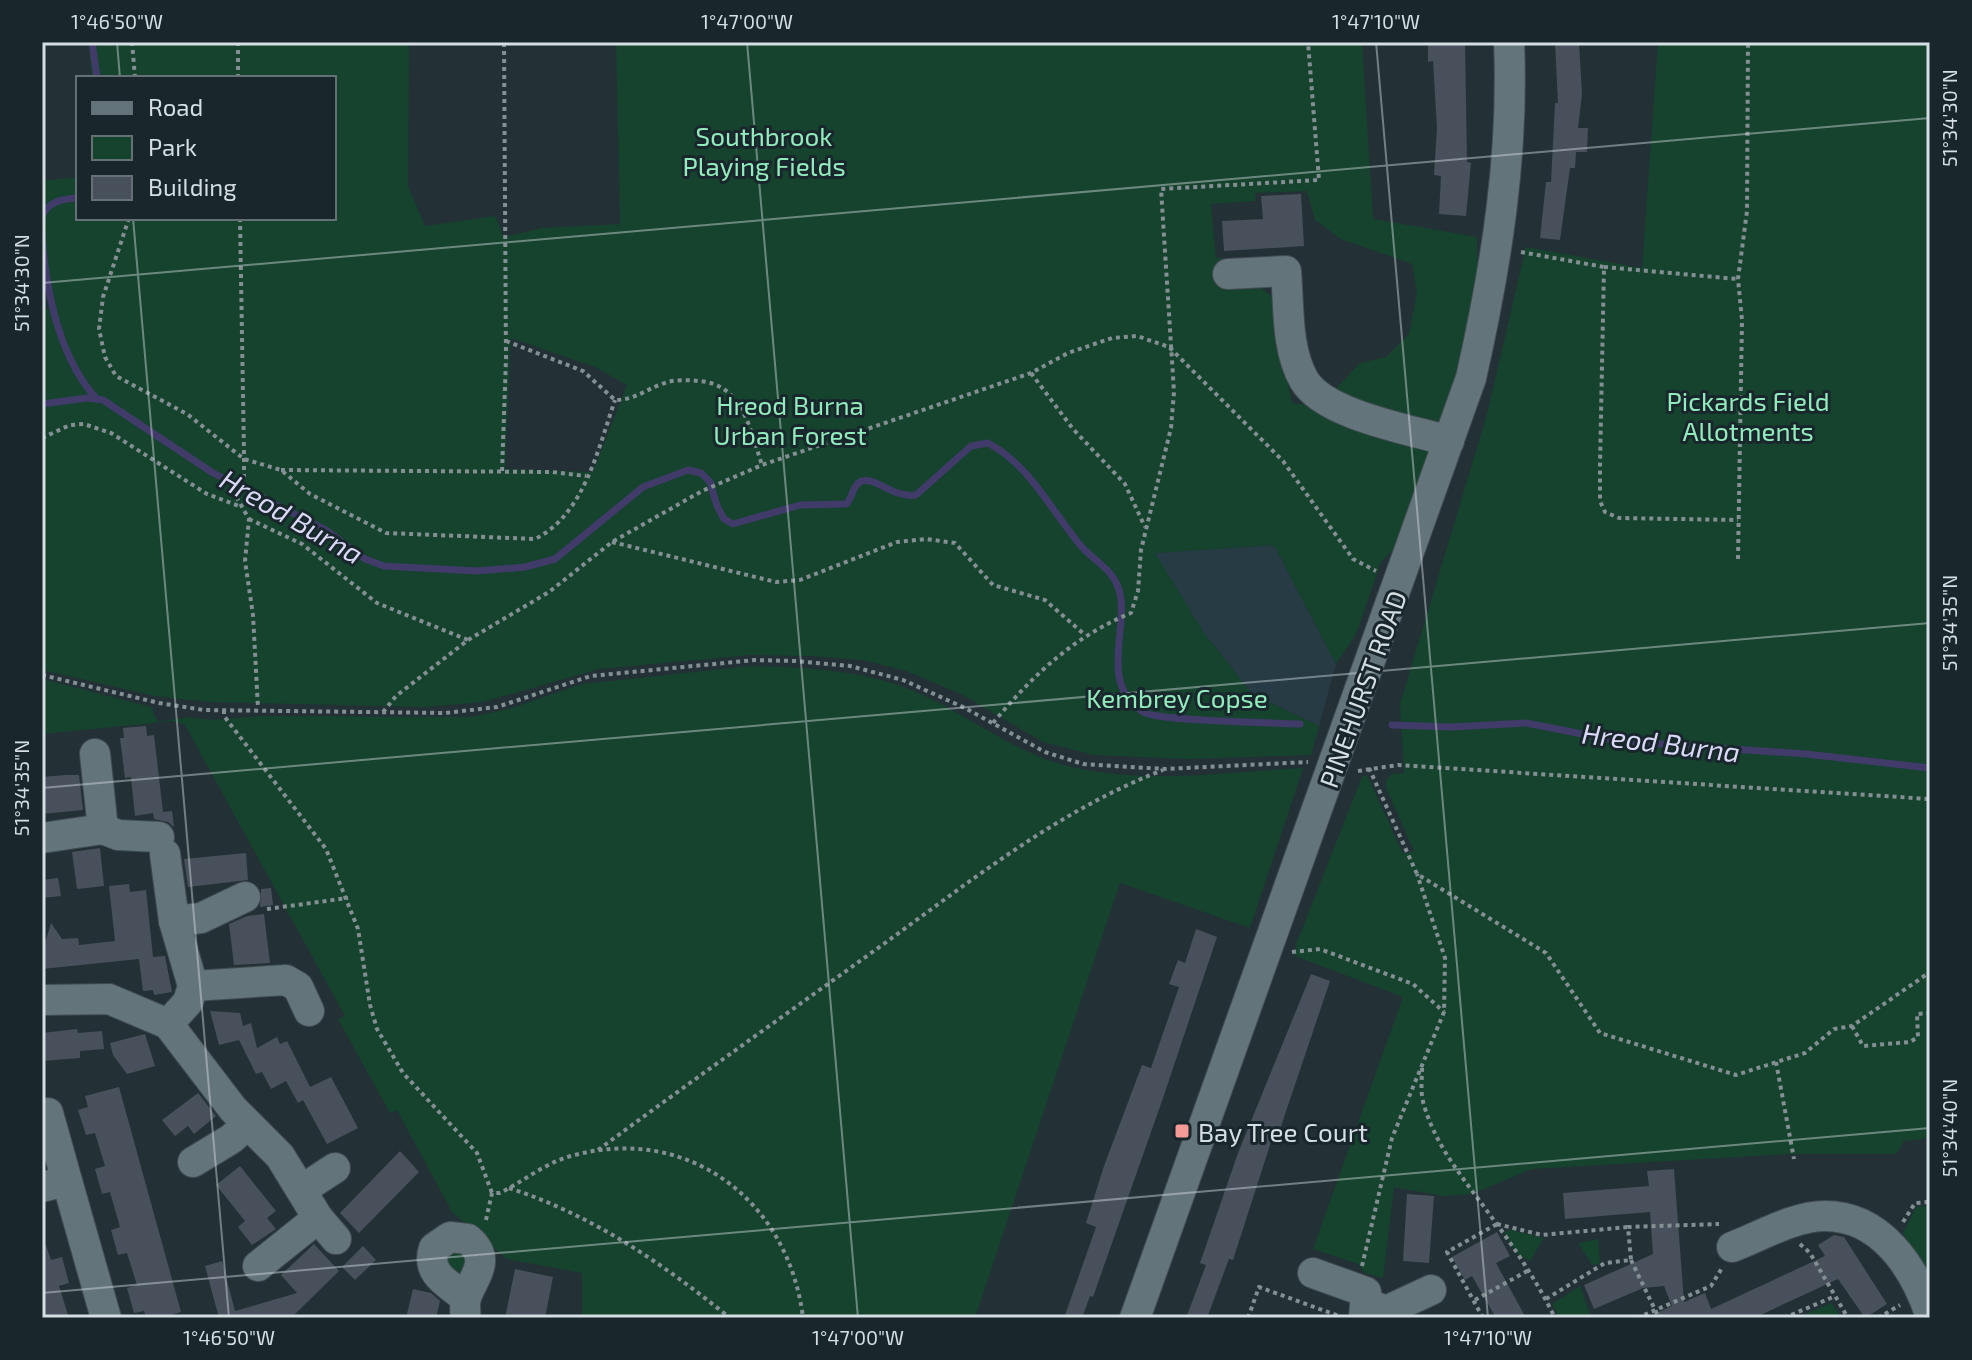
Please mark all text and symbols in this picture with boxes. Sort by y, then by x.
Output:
text: 1°46'50"W [71,9,163,33]
text: 1°47'00"W [701,9,793,33]
text: 1°47'10"W [1332,9,1420,33]
text: 51°34'30"N [1937,69,1961,167]
legend [76,76,336,220]
text: Road [148,92,203,121]
park label: Southbrook Playing Fields [682,120,846,181]
text: Park [148,132,197,161]
text: Building [148,172,237,201]
text: 51°34'30"N [9,234,33,332]
park label: Pickards Field Allotments [1666,385,1830,446]
park label: Hreod Burna Urban Forest [713,389,867,450]
water label: Hreod Burna [215,461,369,571]
text: 51°34'35"N [1937,575,1961,671]
street label: PINEHURST ROAD [1312,586,1412,792]
park label: Kembrey Copse [1086,682,1268,713]
water label: Hreod Burna [1580,715,1742,769]
text: 51°34'35"N [9,740,33,836]
text: 51°34'40"N [1937,1079,1961,1177]
place label: Bay Tree Court [1198,1116,1368,1147]
marker: Bay Tree Court [1173,1122,1191,1140]
text: 1°46'50"W [183,1325,275,1349]
text: 1°47'00"W [812,1325,904,1349]
text: 1°47'10"W [1444,1325,1532,1349]

